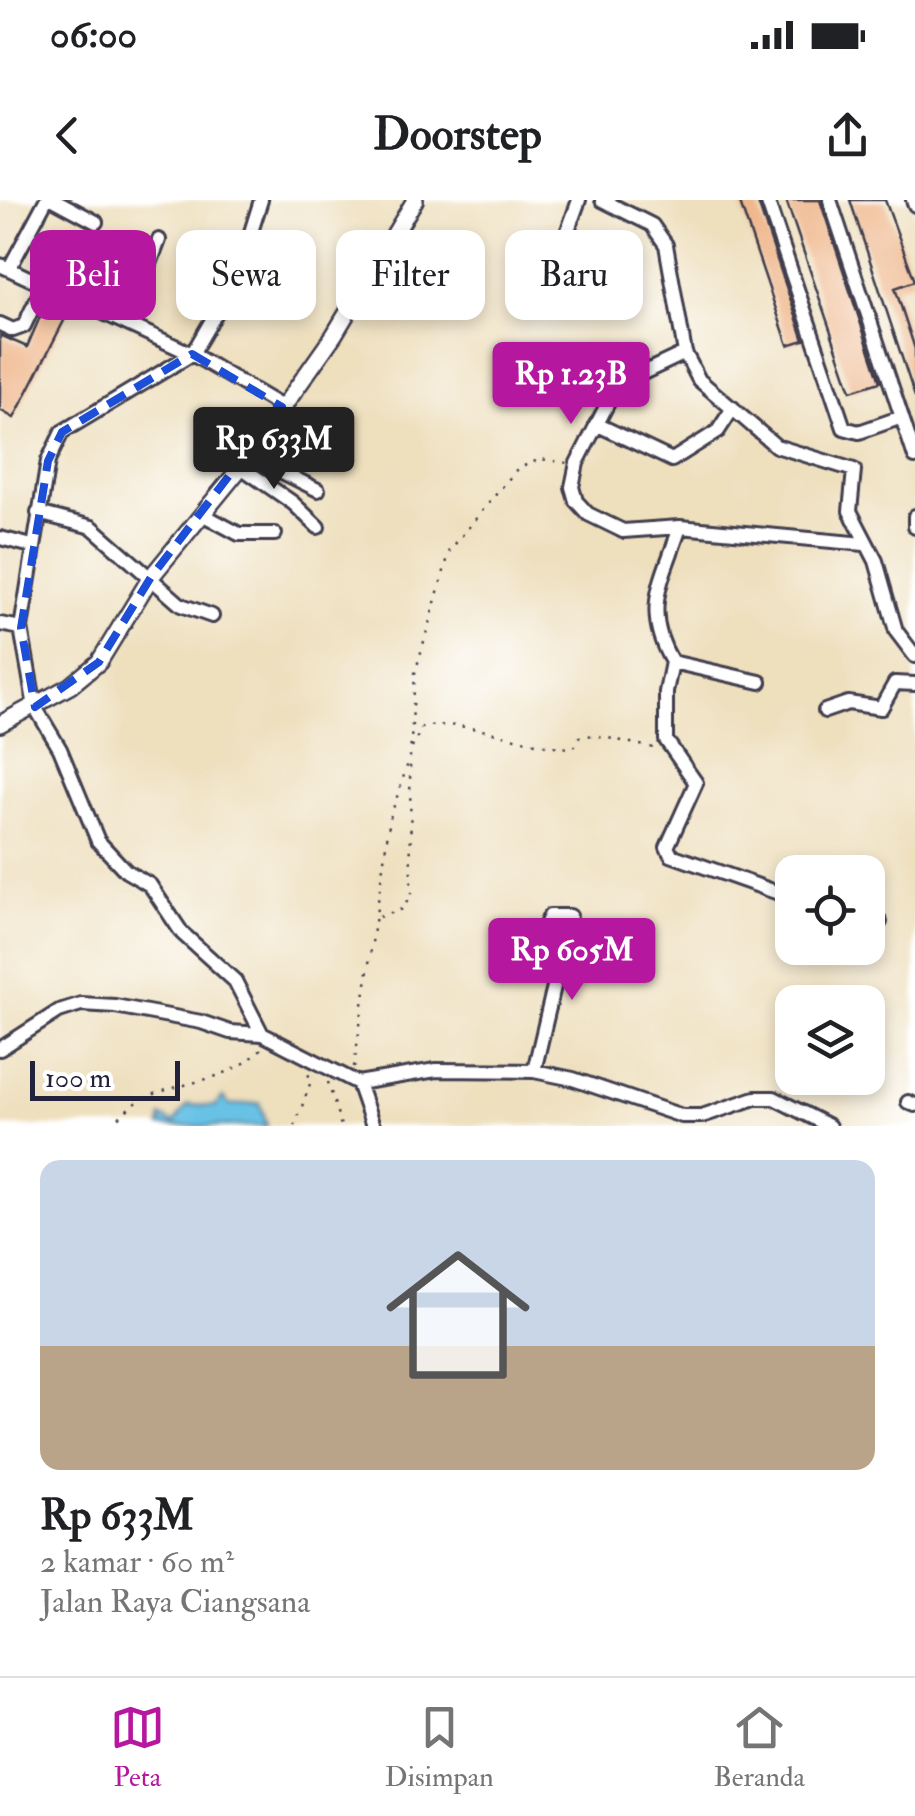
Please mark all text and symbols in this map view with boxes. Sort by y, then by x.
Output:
text: 06:00 [50,11,137,59]
text: Doorstep [373,107,542,163]
icon: back [40,108,95,163]
icon: share [820,108,875,163]
chip: Beli [30,230,156,320]
chip: Sewa [176,230,316,320]
chip: Filter [336,230,485,320]
chip: Baru [505,230,643,320]
pin: Rp 1.23B [468,342,674,427]
text: Rp 1.23B [515,354,627,394]
pin: Rp 633M [182,407,366,492]
text: Rp 633M [215,419,333,459]
map controls [775,855,885,1095]
button: locate [775,855,885,965]
pin: Rp 605M [480,918,664,1003]
text: Rp 605M [510,930,634,970]
button: layers [775,985,885,1095]
scale bar [30,1056,180,1100]
text: 100 m [45,1061,111,1096]
icon: home [368,1225,548,1405]
text: Rp 633M [40,1490,194,1542]
text: 2 kamar · 60 m² [40,1542,234,1582]
text: Jalan Raya Ciangsana [40,1582,311,1622]
tab: Peta [110,1700,165,1795]
tab: Disimpan [385,1700,494,1795]
tab: Beranda [713,1700,805,1795]

